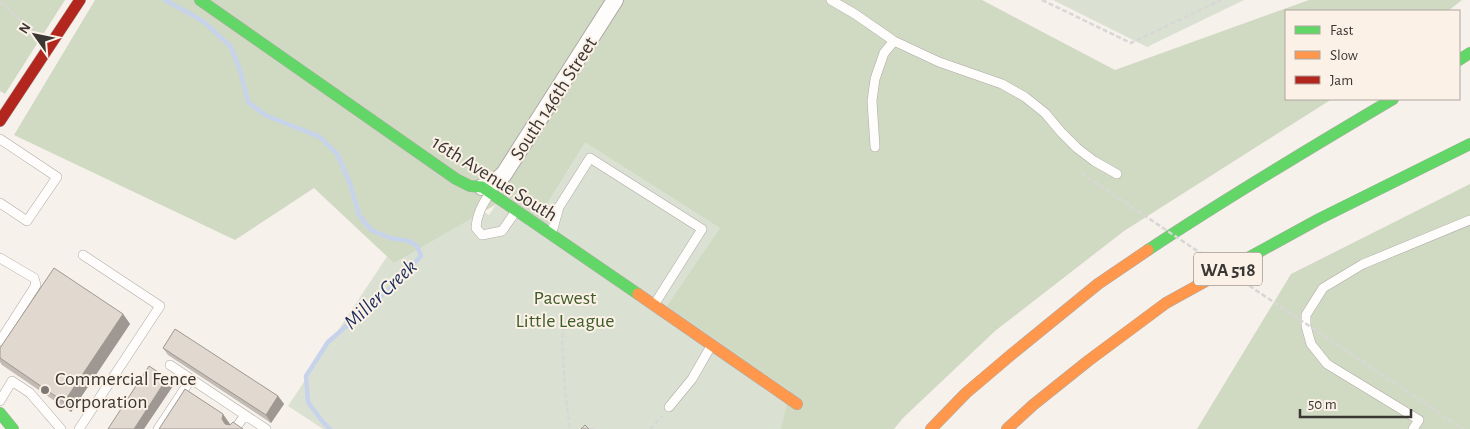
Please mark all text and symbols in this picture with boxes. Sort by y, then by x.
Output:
north arrow [10,10,60,60]
legend [1285,10,1460,100]
text: N [16,21,33,36]
text: Fast [1330,23,1354,38]
street label: South 146th Street [507,33,601,164]
text: Slow [1330,48,1358,63]
text: Jam [1330,73,1353,88]
street label: 16th Avenue South [428,132,561,225]
road number: WA 518 [1194,252,1262,286]
water label: Miller Creek [340,255,421,333]
park label: Pacwest Little League [515,288,615,331]
place label: Commercial Fence Corporation [55,369,197,412]
marker: Commercial Fence Corporation [39,384,51,396]
scale bar [1300,386,1411,418]
text: 50 m [1308,397,1337,412]

